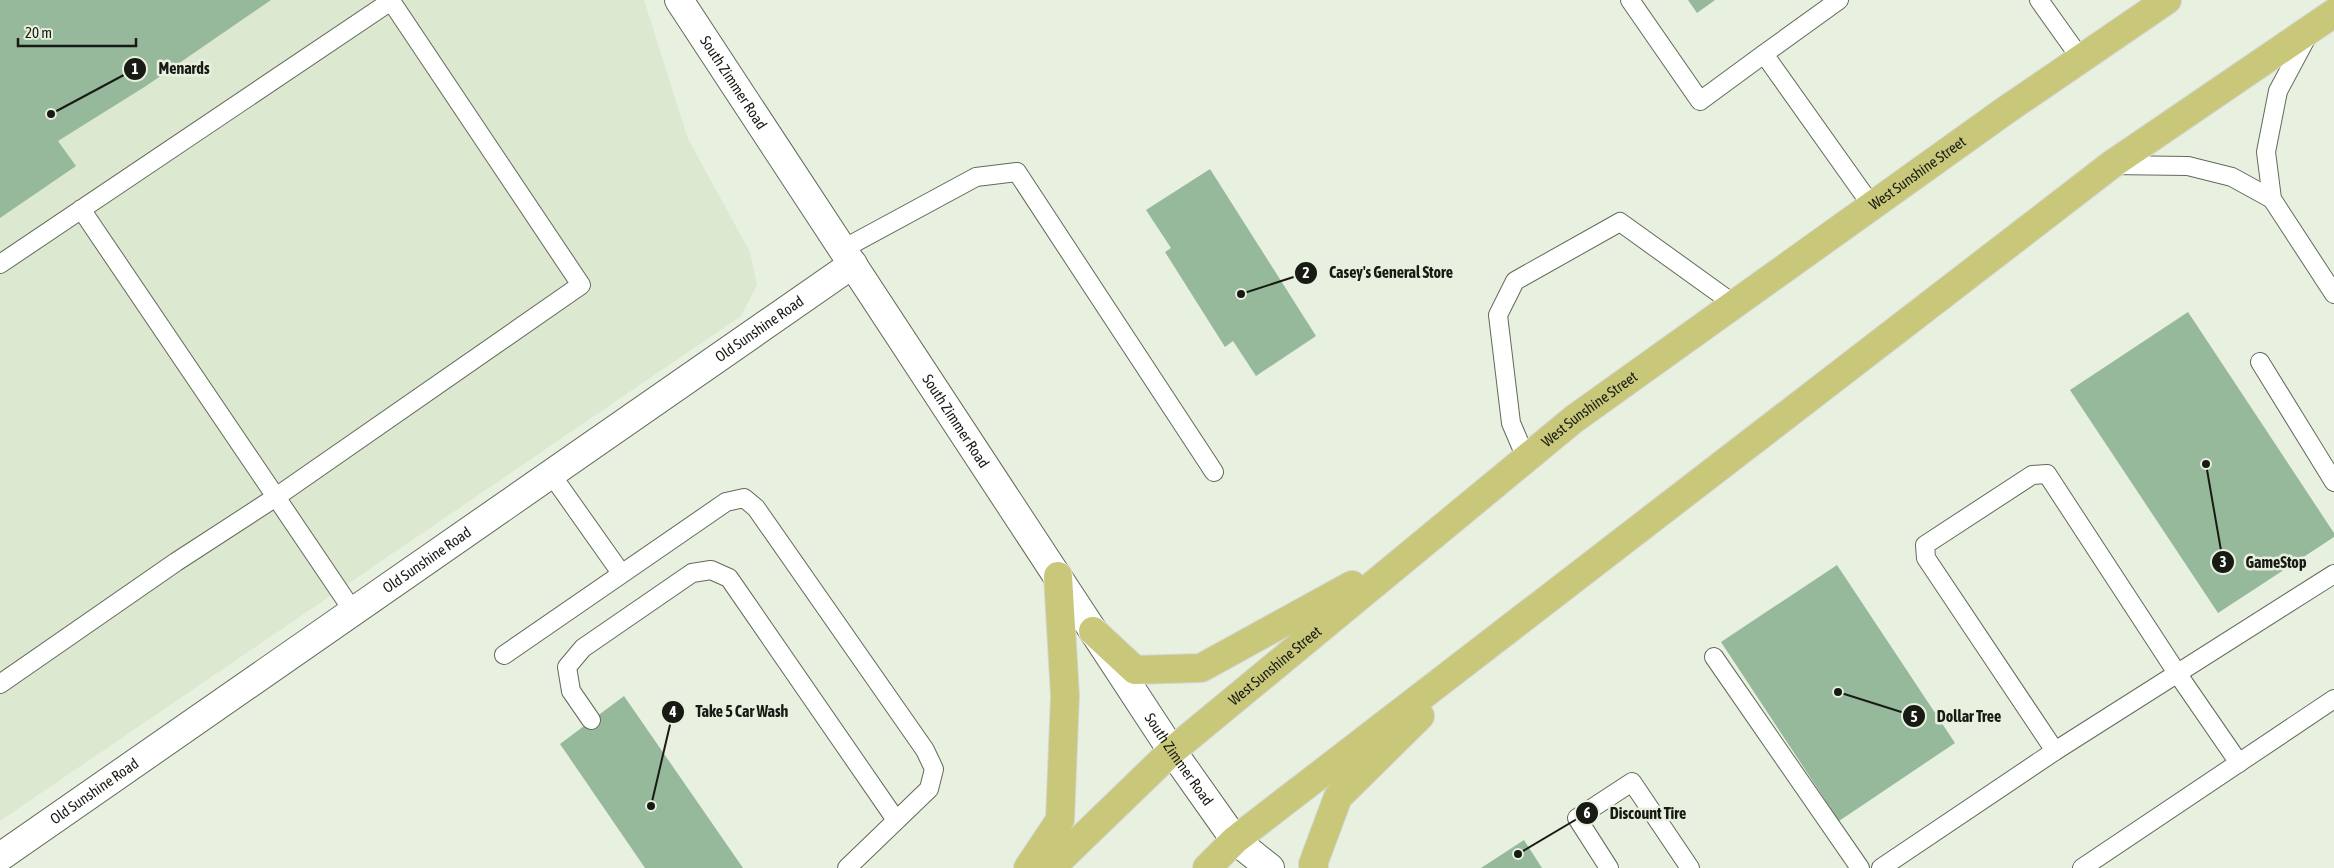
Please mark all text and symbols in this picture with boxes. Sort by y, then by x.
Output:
scale bar [18,15,135,47]
text: 20 m [25,24,52,41]
street label: South Zimmer Road [697,33,771,132]
callout: Menards [123,53,219,84]
text: Menards [158,59,210,77]
text: 1 [131,60,139,77]
street label: West Sunshine Street [1866,133,1969,213]
callout: Casey's General Store [1294,257,1463,288]
text: Casey's General Store [1329,263,1453,281]
text: 2 [1302,264,1310,281]
street label: Old Sunshine Road [712,292,807,365]
street label: West Sunshine Street [1538,368,1640,450]
street label: South Zimmer Road [919,371,993,471]
street label: Old Sunshine Road [379,523,474,596]
callout: GameStop [2210,547,2316,578]
text: 3 [2219,553,2227,570]
text: GameStop [2246,553,2307,571]
street label: West Sunshine Street [1225,622,1324,709]
callout: Take 5 Car Wash [661,696,799,727]
callout: Dollar Tree [1901,701,2011,732]
text: Take 5 Car Wash [696,702,789,720]
text: 4 [668,703,677,720]
text: Dollar Tree [1937,707,2001,725]
text: 5 [1910,708,1918,725]
street label: South Zimmer Road [1141,710,1217,808]
street label: Old Sunshine Road [47,754,141,827]
callout: Discount Tire [1575,798,1696,829]
text: 6 [1583,804,1591,821]
text: Discount Tire [1610,804,1686,822]

